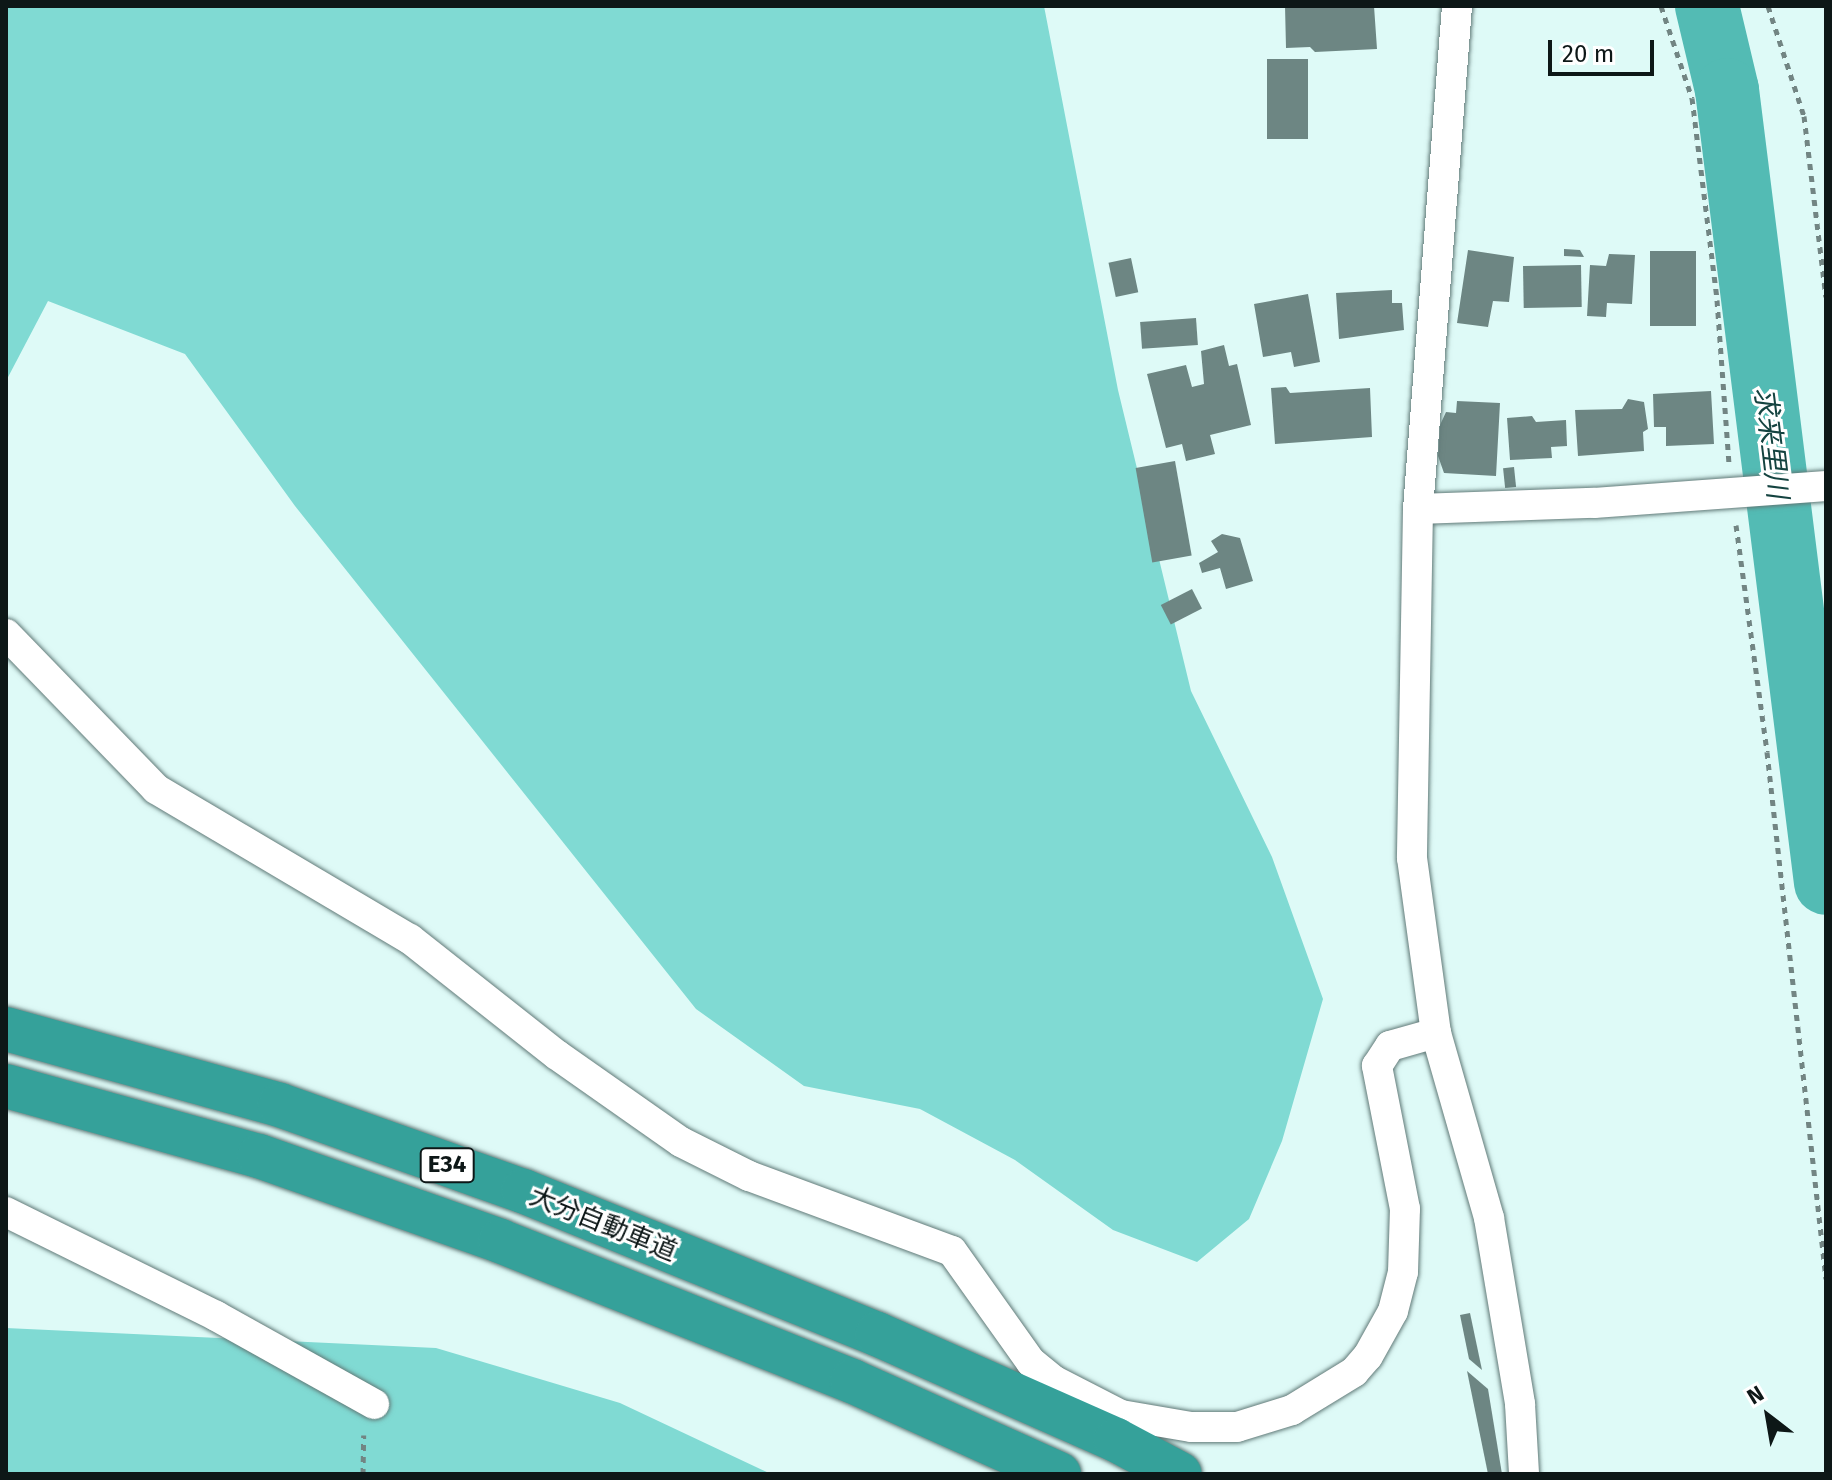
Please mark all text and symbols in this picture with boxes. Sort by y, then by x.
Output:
scale bar [1552,24,1658,74]
text: 20 m [1562,40,1614,68]
water label: 求来里川 [1748,385,1794,501]
road number: E34 [419,1145,475,1185]
street label: 大分自動車道 [525,1180,681,1268]
north arrow [1728,1376,1808,1456]
text: N [1742,1380,1769,1410]

